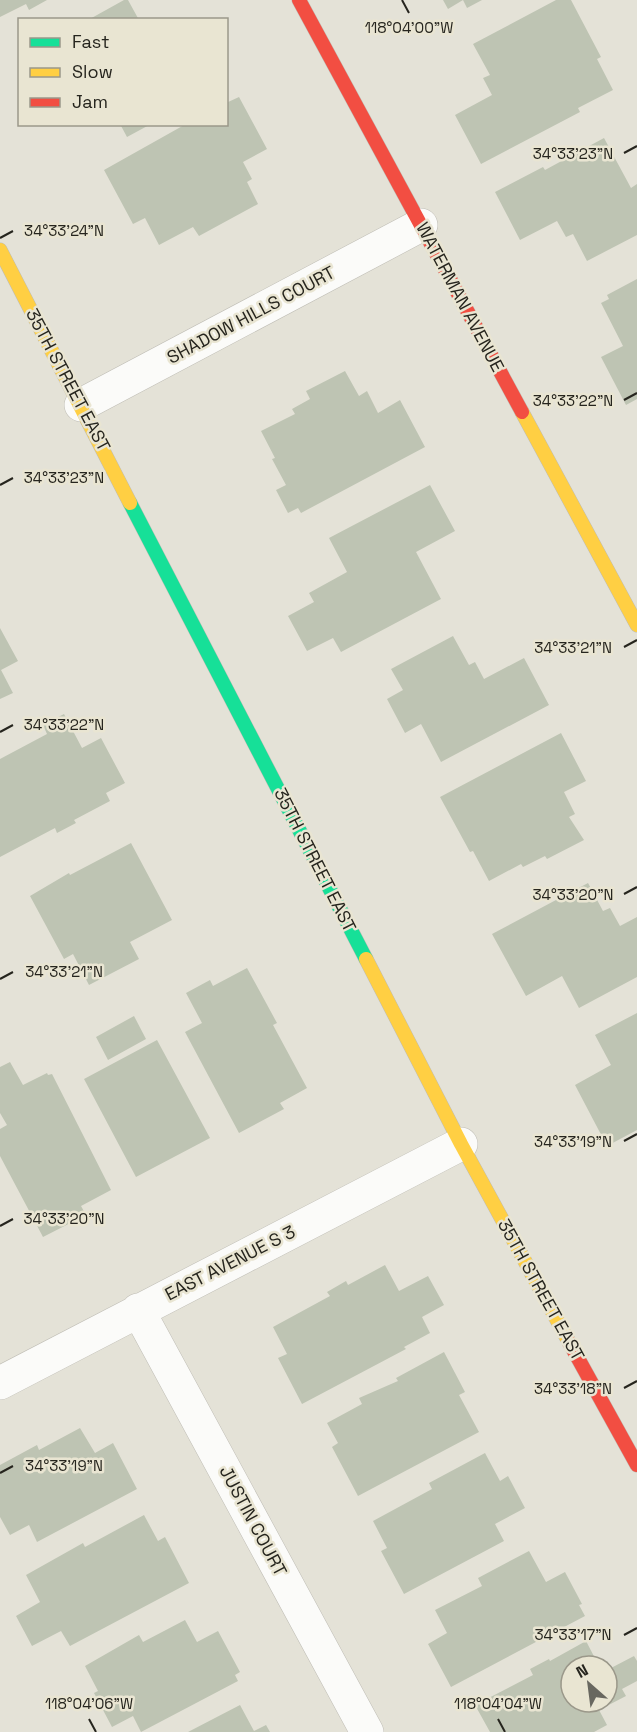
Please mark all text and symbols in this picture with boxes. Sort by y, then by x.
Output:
legend [18,18,228,126]
text: 118°04'00"W [365,18,453,37]
text: Fast [72,30,109,53]
text: Slow [72,60,113,83]
text: Jam [72,90,108,113]
text: 34°33'23"N [533,144,613,163]
street label: WATERMAN AVENUE [411,218,510,376]
text: 34°33'24"N [24,221,104,240]
street label: SHADOW HILLS COURT [163,260,339,369]
street label: 35TH STREET EAST [21,304,116,456]
text: 34°33'22"N [533,391,613,410]
text: 34°33'23"N [24,468,104,487]
text: 34°33'21"N [534,638,612,657]
text: 34°33'22"N [24,715,104,734]
street label: 35TH STREET EAST [269,784,362,936]
text: 34°33'20"N [532,885,614,904]
text: 34°33'21"N [25,962,103,981]
text: 34°33'19"N [534,1132,612,1151]
text: 34°33'20"N [23,1209,105,1228]
street label: 35TH STREET EAST [493,1215,590,1365]
street label: EAST AVENUE S 3 [161,1220,299,1305]
text: 34°33'18"N [534,1379,612,1398]
text: 34°33'19"N [25,1456,103,1475]
street label: JUSTIN COURT [215,1461,292,1580]
text: 34°33'17"N [534,1625,612,1644]
north arrow [559,1654,619,1714]
text: N [573,1659,592,1683]
text: 118°04'06"W [45,1694,133,1713]
text: 118°04'04"W [454,1694,542,1713]

